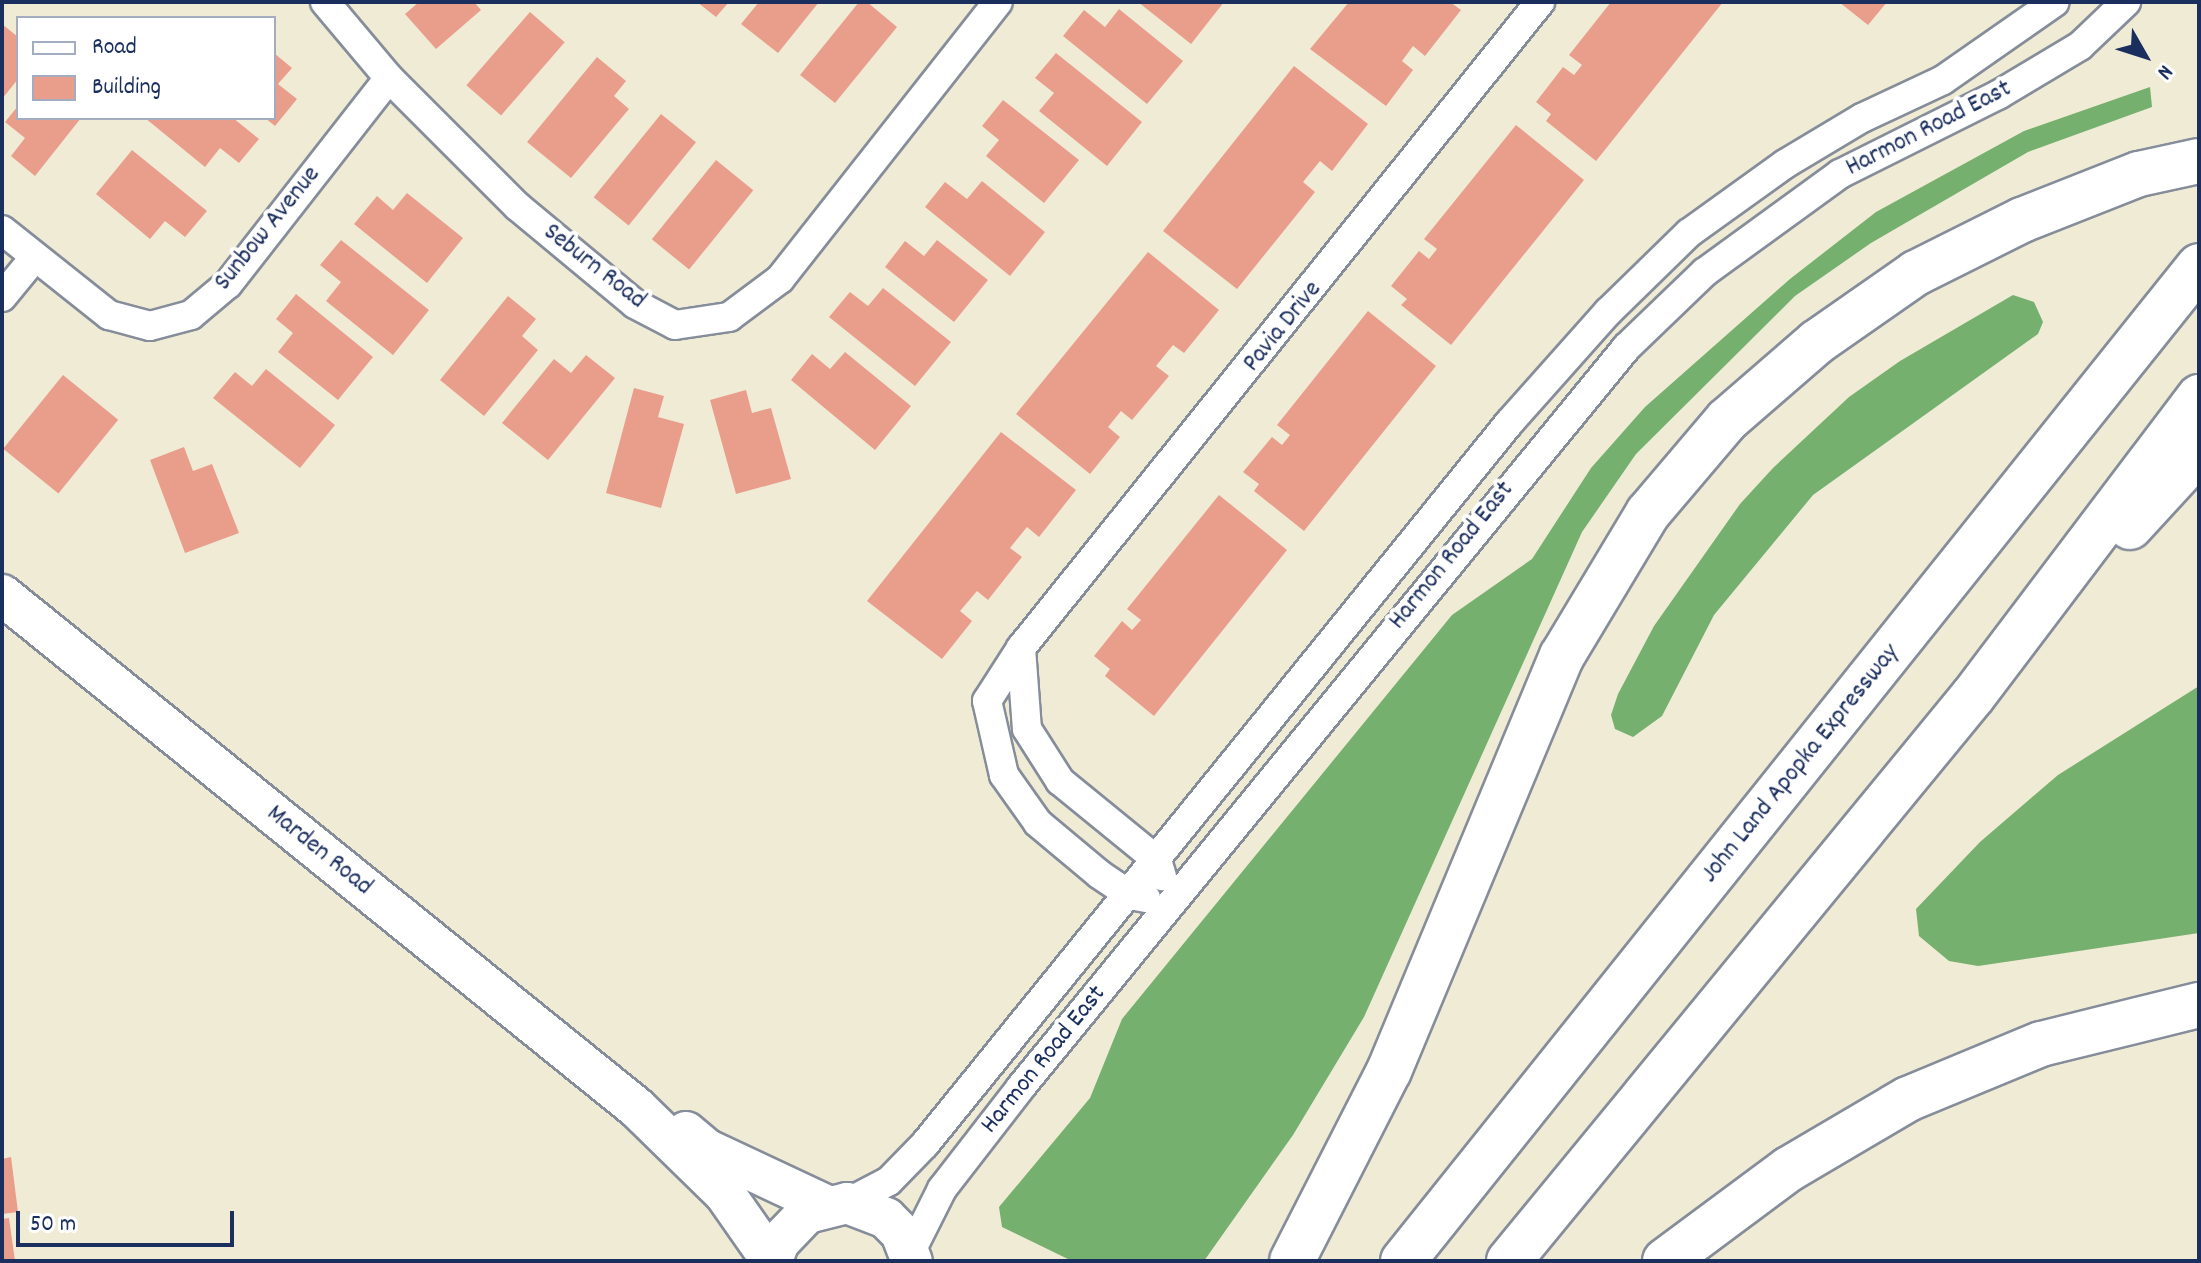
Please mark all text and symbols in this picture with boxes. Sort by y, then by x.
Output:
legend [16,16,276,120]
north arrow [2105,16,2185,96]
text: Road [92,31,137,65]
text: N [2149,57,2180,85]
text: Building [92,71,161,105]
street label: Harmon Road East [1841,74,2017,184]
street label: Sunbow Avenue [208,160,328,298]
street label: Seburn Road [536,217,652,317]
street label: Pavia Drive [1237,275,1329,379]
street label: Harmon Road East [1383,476,1521,636]
street label: John Land Apopka Expressway [1695,638,1907,890]
street label: Marden Road [260,799,378,903]
street label: Harmon Road East [975,980,1113,1140]
scale bar [20,1195,238,1245]
text: 50 m [30,1208,76,1242]

